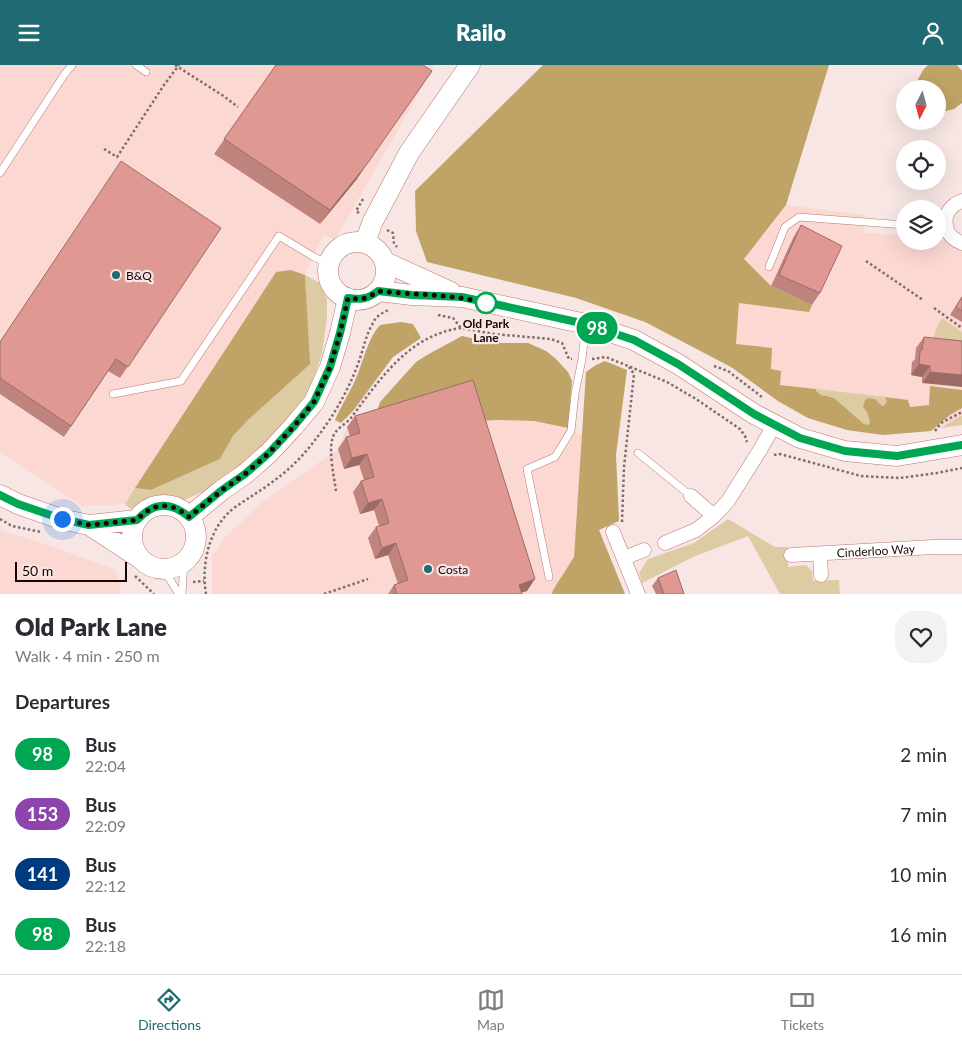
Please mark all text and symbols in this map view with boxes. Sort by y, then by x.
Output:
icon: menu [15,19,43,47]
text: Railo [456,19,506,46]
icon: person [919,19,947,47]
north arrow [896,80,946,130]
map controls [896,80,946,250]
button: locate [896,140,946,190]
button: layers [896,200,946,250]
place label: B&Q [126,268,152,283]
marker: B&Q [110,269,122,281]
marker: Old Park Lane [475,292,497,314]
line badge: 98 [574,312,620,344]
place label: Old Park Lane [463,316,510,345]
text: 98 [587,317,607,339]
your location [50,507,75,532]
street label: Cinderloo Way [836,540,916,560]
scale bar [15,559,128,582]
text: 50 m [22,562,53,579]
place label: Costa [438,562,468,577]
marker: Costa [422,563,434,575]
button: heart [895,611,947,663]
text: Old Park Lane [15,612,167,641]
text: Walk · 4 min · 250 m [15,646,160,665]
text: Departures [15,690,110,713]
text: Bus [85,733,116,756]
text: 98 [32,743,53,765]
text: 2 min [900,743,947,766]
text: 22:04 [85,756,126,775]
text: Bus [85,793,116,816]
text: 153 [27,803,58,825]
text: 7 min [900,803,947,826]
text: 22:09 [85,816,126,835]
text: Bus [85,853,116,876]
text: 141 [27,863,58,885]
text: 10 min [889,863,947,886]
text: 22:12 [85,876,126,895]
text: Bus [85,913,116,936]
text: 98 [32,923,53,945]
text: 16 min [889,923,947,946]
text: 22:18 [85,936,126,955]
tab: Directions [138,986,201,1033]
tab: Map [477,986,505,1033]
tab: Tickets [781,986,824,1033]

